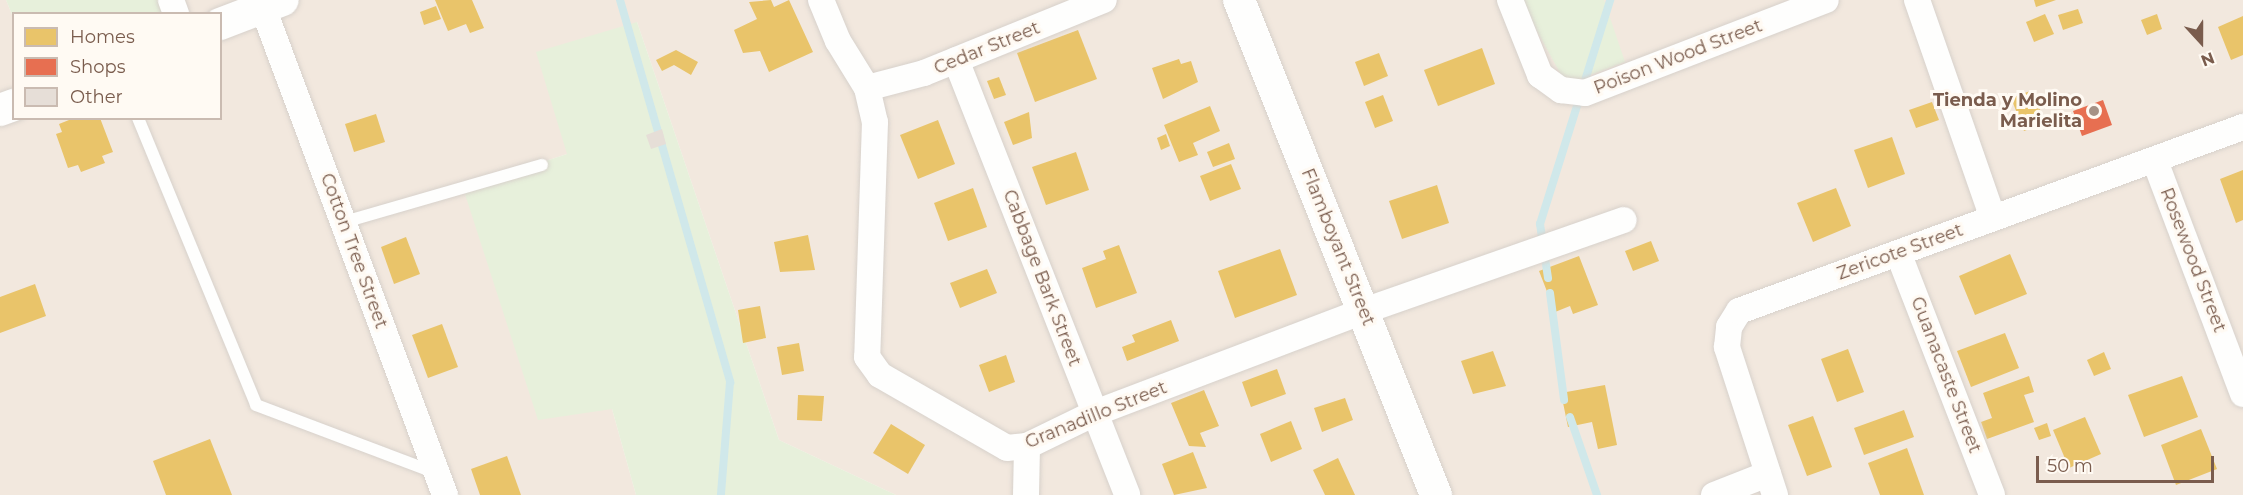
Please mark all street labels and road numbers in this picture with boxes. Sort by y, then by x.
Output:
street label: Poison Wood Street [1591,15,1765,99]
street label: Cedar Street [931,17,1043,79]
street label: Flamboyant Street [1297,165,1379,329]
street label: Cotton Tree Street [316,170,392,332]
street label: Rosewood Street [2155,185,2231,335]
street label: Cabbage Bark Street [998,187,1086,369]
street label: Zericote Street [1834,219,1966,285]
street label: Guanacaste Street [1906,294,1986,456]
street label: Granadillo Street [1022,377,1170,453]

